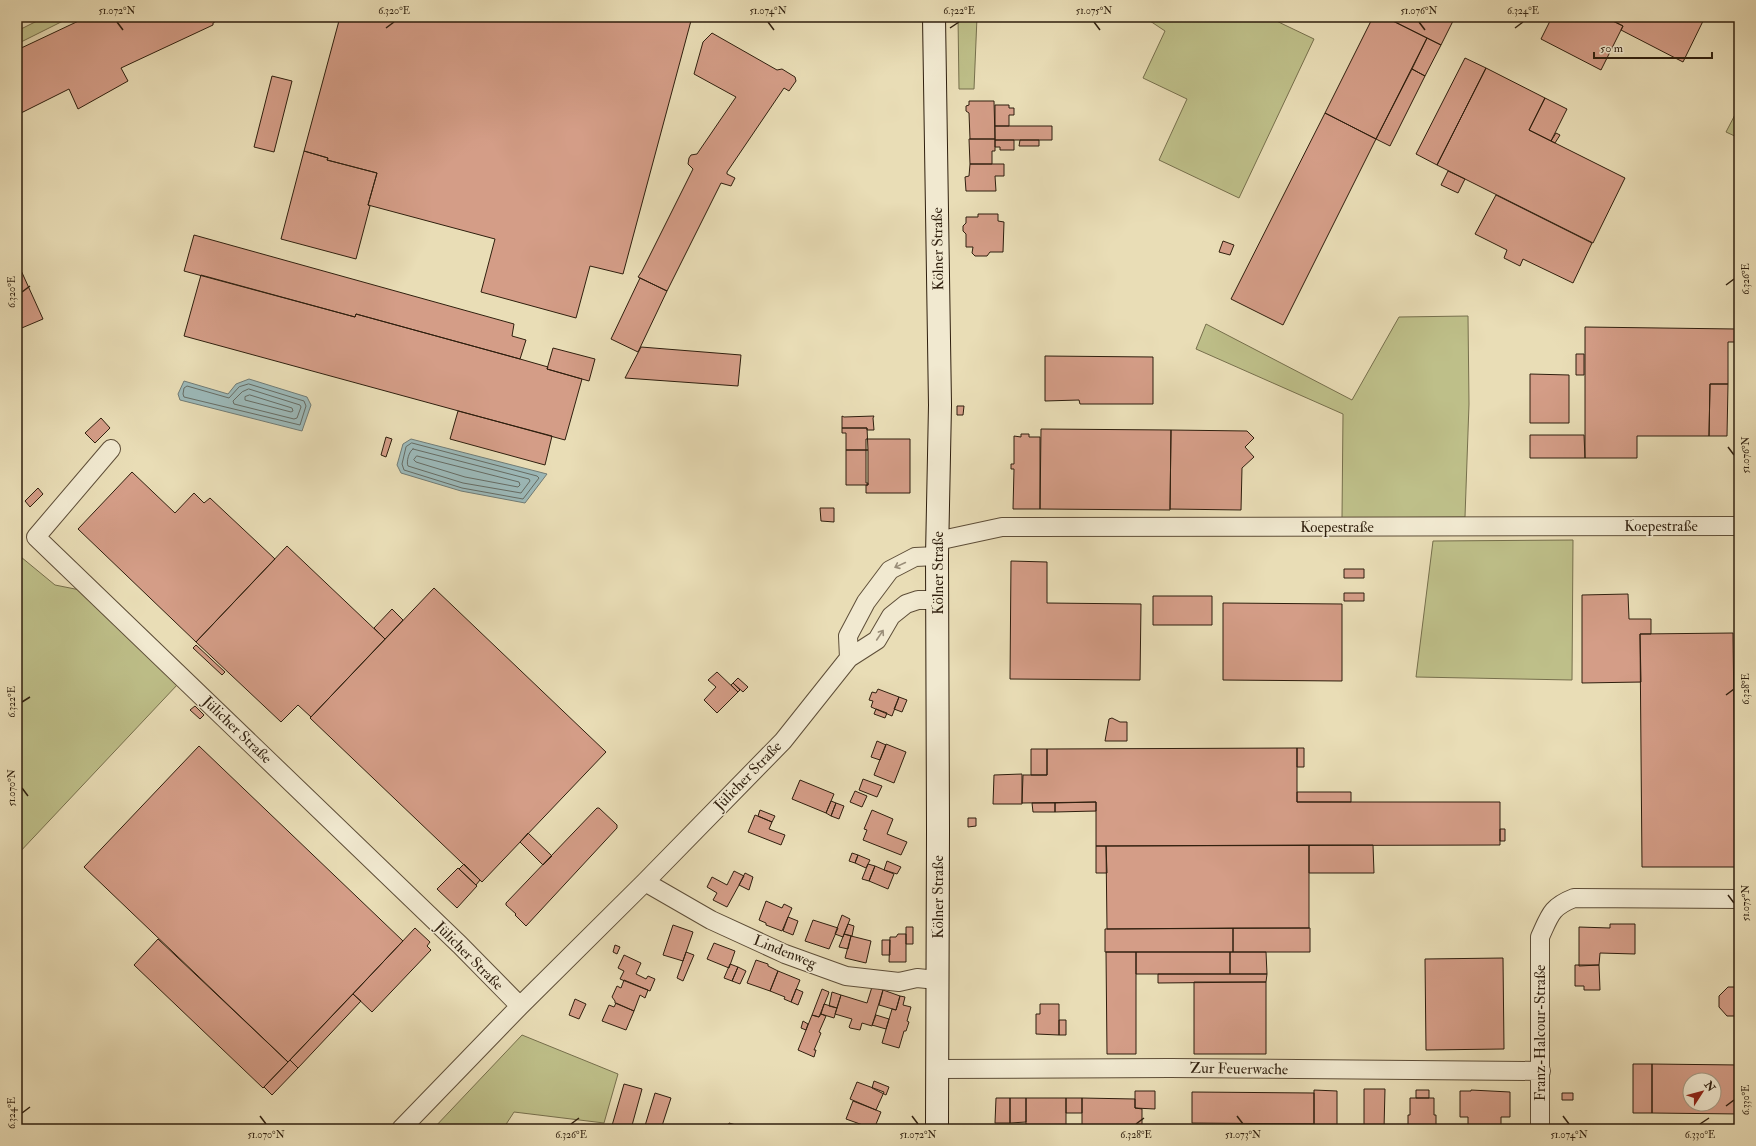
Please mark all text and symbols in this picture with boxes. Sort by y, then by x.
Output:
text: 51.072°N [98,5,136,17]
text: 6.320°E [378,5,410,17]
text: 51.074°N [749,5,787,17]
text: 6.322°E [943,5,975,17]
text: 51.075°N [1076,5,1112,17]
text: 51.076°N [1400,5,1438,17]
text: 6.324°E [1507,5,1539,17]
scale bar [1594,34,1712,60]
text: 50 m [1600,41,1624,56]
street label: Kölner Straße [928,207,948,291]
text: 6.326°E [1740,263,1752,295]
text: 6.320°E [6,276,18,308]
text: 51.076°N [1740,436,1752,474]
street label: Koepestraße [1624,517,1698,537]
street label: Koepestraße [1300,518,1374,538]
street label: Kölner Straße [929,531,948,615]
one-way arrow [894,562,906,569]
one-way arrow [876,629,884,641]
text: 6.328°E [1740,673,1752,705]
text: 6.322°E [6,686,18,718]
street label: Jülicher Straße [197,691,276,769]
street label: Jülicher Straße [709,737,787,816]
text: 51.070°N [6,769,18,807]
street label: Kölner Straße [929,855,948,939]
text: 51.075°N [1740,885,1752,921]
street label: Jülicher Straße [429,917,507,995]
street label: Lindenweg [751,931,820,974]
street label: Franz-Halcour-Straße [1531,965,1550,1101]
street label: Zur Feuerwache [1190,1059,1288,1079]
north arrow [1682,1072,1722,1112]
text: N [1701,1078,1719,1095]
text: 6.330°E [1740,1085,1752,1115]
text: 6.324°E [6,1097,18,1129]
text: 51.070°N [247,1129,285,1141]
text: 6.326°E [555,1129,587,1141]
text: 51.072°N [899,1129,937,1141]
text: 6.328°E [1120,1129,1152,1141]
text: 51.073°N [1225,1129,1261,1141]
text: 51.074°N [1550,1129,1588,1141]
text: 6.330°E [1685,1129,1715,1141]

